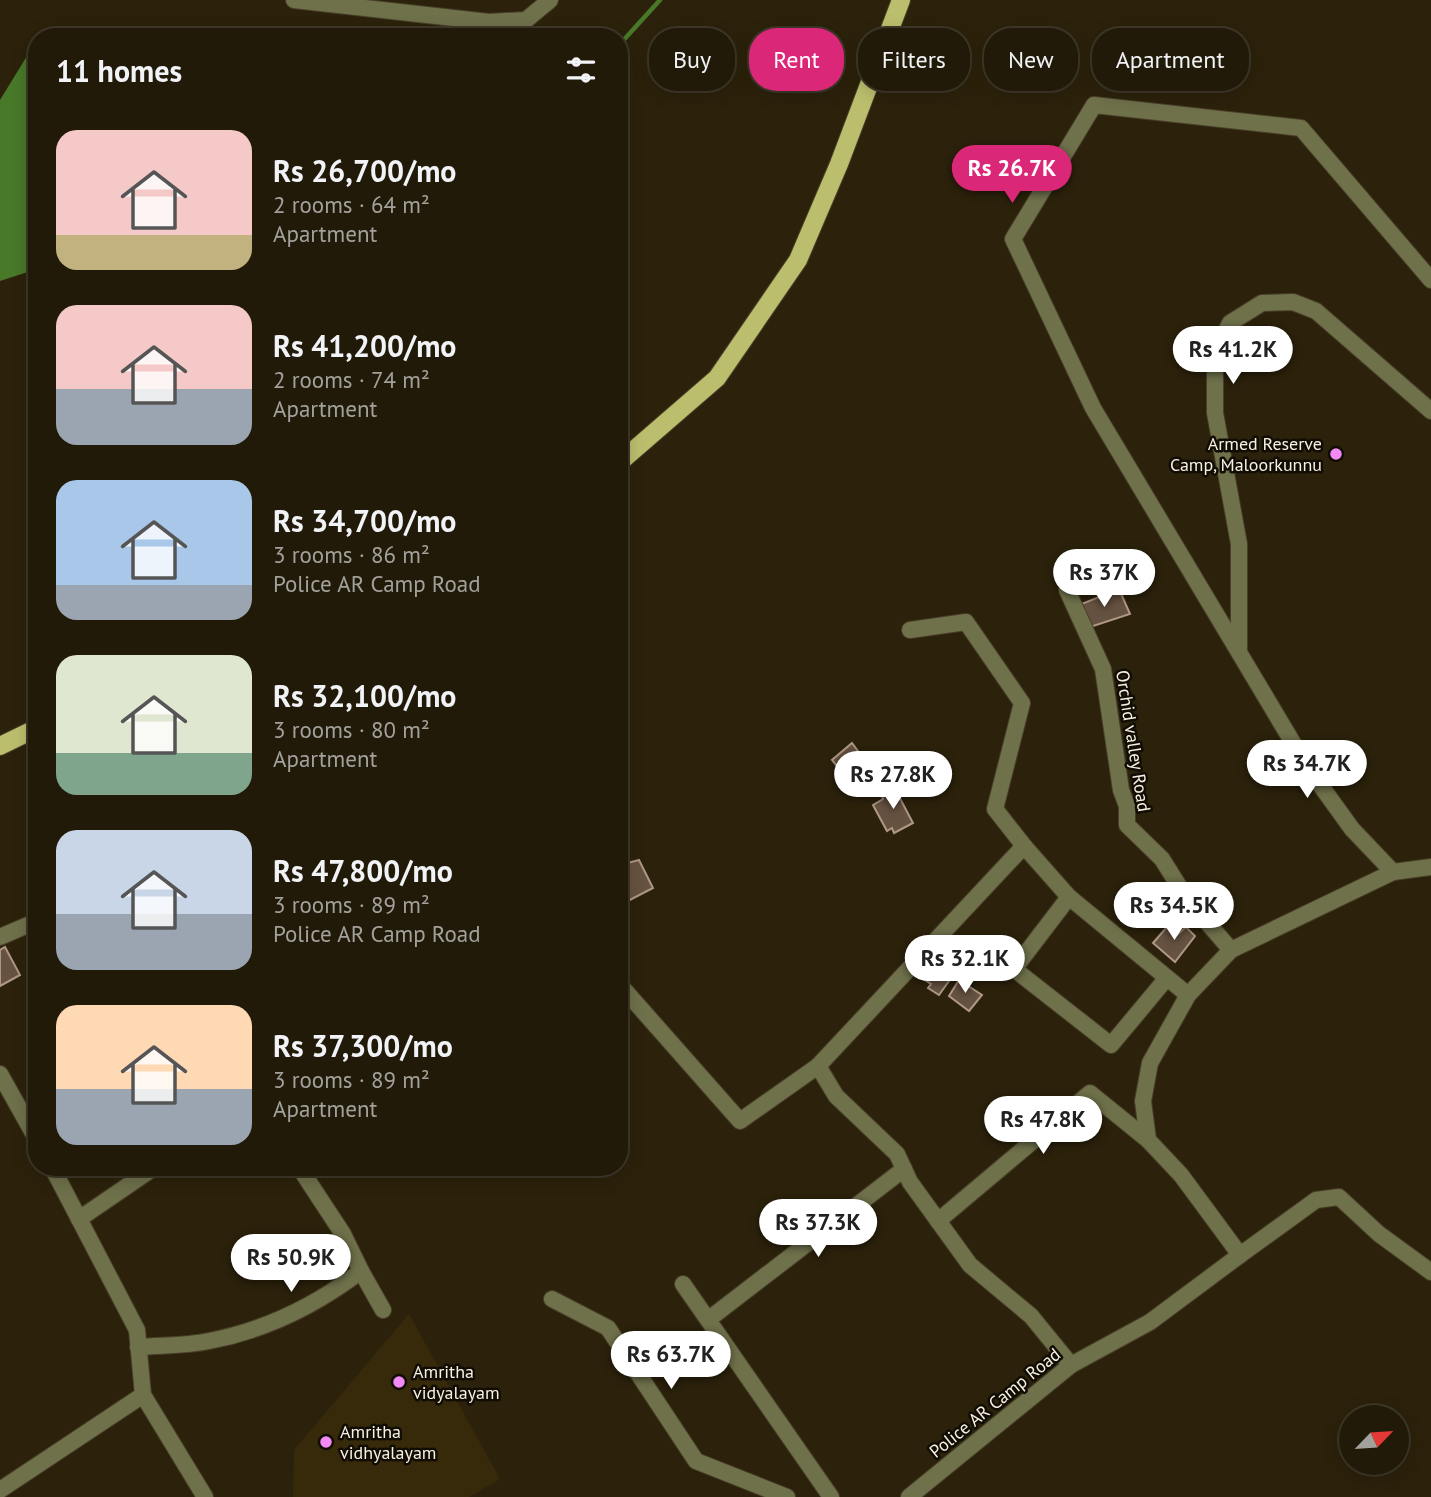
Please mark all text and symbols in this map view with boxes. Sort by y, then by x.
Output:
chip: Buy [649,28,735,91]
chip: Rent [749,28,844,91]
chip: Filters [858,28,970,91]
chip: New [984,28,1078,91]
chip: Apartment [1092,28,1249,91]
text: 11 homes [56,51,182,90]
icon: filters [562,51,600,89]
pin: Rs 26.7K [940,146,1084,205]
text: Rs 26,700/mo [273,151,456,190]
text: Rs 26.7K [968,153,1056,182]
icon: home [112,158,196,242]
text: 2 rooms · 64 m² [273,190,430,219]
text: Apartment [273,219,377,248]
text: Rs 41,200/mo [273,326,456,365]
pin: Rs 41.2K [1161,326,1305,386]
icon: home [112,333,196,417]
text: Rs 41.2K [1189,334,1277,363]
text: 2 rooms · 74 m² [273,365,430,394]
text: Apartment [273,394,377,423]
place label: Armed Reserve Camp, Maloorkunnu [1170,432,1322,476]
marker: Armed Reserve Camp, Maloorkunnu [1328,446,1344,462]
text: Rs 34,700/mo [273,501,456,540]
icon: home [112,508,196,592]
text: 3 rooms · 86 m² [273,540,430,569]
pin: Rs 37K [1047,550,1161,609]
text: Rs 37K [1069,557,1139,586]
text: Police AR Camp Road [273,569,481,598]
street label: Orchid valley Road [1111,669,1156,813]
text: Rs 32,100/mo [273,676,456,715]
icon: home [112,683,196,767]
text: 3 rooms · 80 m² [273,715,430,744]
pin: Rs 34.7K [1235,740,1379,800]
text: Apartment [273,744,377,773]
text: Rs 34.7K [1263,748,1351,777]
pin: Rs 27.8K [821,752,965,811]
text: Rs 27.8K [850,759,936,788]
text: Rs 47,800/mo [273,851,453,890]
icon: home [112,858,196,942]
pin: Rs 34.5K [1102,883,1246,942]
text: 3 rooms · 89 m² [273,890,430,919]
text: Rs 34.5K [1130,890,1218,919]
text: Police AR Camp Road [273,919,481,948]
pin: Rs 32.1K [893,936,1037,995]
text: Rs 32.1K [921,943,1009,972]
text: Rs 37,300/mo [273,1026,453,1065]
icon: home [112,1033,196,1117]
text: 3 rooms · 89 m² [273,1065,430,1094]
text: Apartment [273,1094,377,1123]
pin: Rs 47.8K [971,1096,1115,1156]
text: Rs 47.8K [1000,1104,1086,1133]
pin: Rs 37.3K [746,1200,890,1259]
text: Rs 37.3K [775,1207,861,1236]
pin: Rs 50.9K [219,1234,363,1294]
text: Rs 50.9K [247,1242,335,1271]
pin: Rs 63.7K [599,1332,743,1391]
text: Rs 63.7K [627,1339,715,1368]
street label: Police AR Camp Road [924,1343,1065,1463]
place label: Amritha vidyalayam [413,1360,500,1404]
marker: Amritha vidyalayam [391,1374,407,1390]
north arrow [1339,1405,1409,1475]
map controls [1339,1405,1409,1475]
place label: Amritha vidhyalayam [340,1420,436,1464]
marker: Amritha vidhyalayam [318,1434,334,1450]

